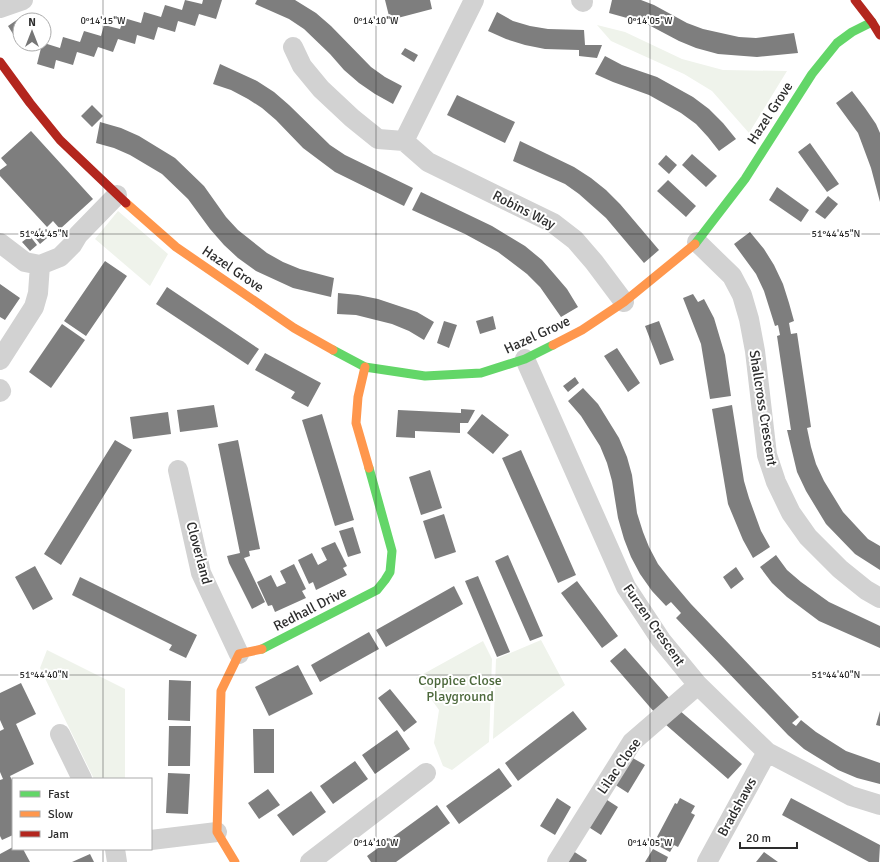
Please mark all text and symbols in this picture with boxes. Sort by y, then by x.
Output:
north arrow [12,12,52,52]
text: 0°14'15"W [80,15,126,27]
text: 0°14'10"W [353,15,399,27]
text: 0°14'05"W [627,15,673,27]
text: N [28,16,36,29]
street label: Hazel Grove [744,79,796,147]
street label: Robins Way [490,187,559,233]
text: 51°44'45"N [20,228,68,240]
text: 51°44'45"N [812,228,860,240]
street label: Hazel Grove [199,242,267,296]
street label: Hazel Grove [501,312,573,358]
street label: Shallcross Crescent [745,349,781,467]
street label: Cloverland [182,520,216,586]
street label: Furzen Crescent [619,581,689,669]
street label: Redhall Drive [271,583,349,635]
text: 51°44'40"N [20,669,68,681]
text: 51°44'40"N [812,669,860,681]
park label: Coppice Close Playground [418,672,502,705]
street label: Lilac Close [594,735,644,797]
street label: Bradshaws [714,775,760,839]
legend [12,778,152,850]
text: Fast [48,787,69,802]
text: Slow [48,807,73,822]
scale bar [740,824,797,850]
text: Jam [48,827,69,842]
text: 20 m [746,831,771,846]
text: 0°14'10"W [353,837,399,849]
text: 0°14'05"W [627,837,673,849]

